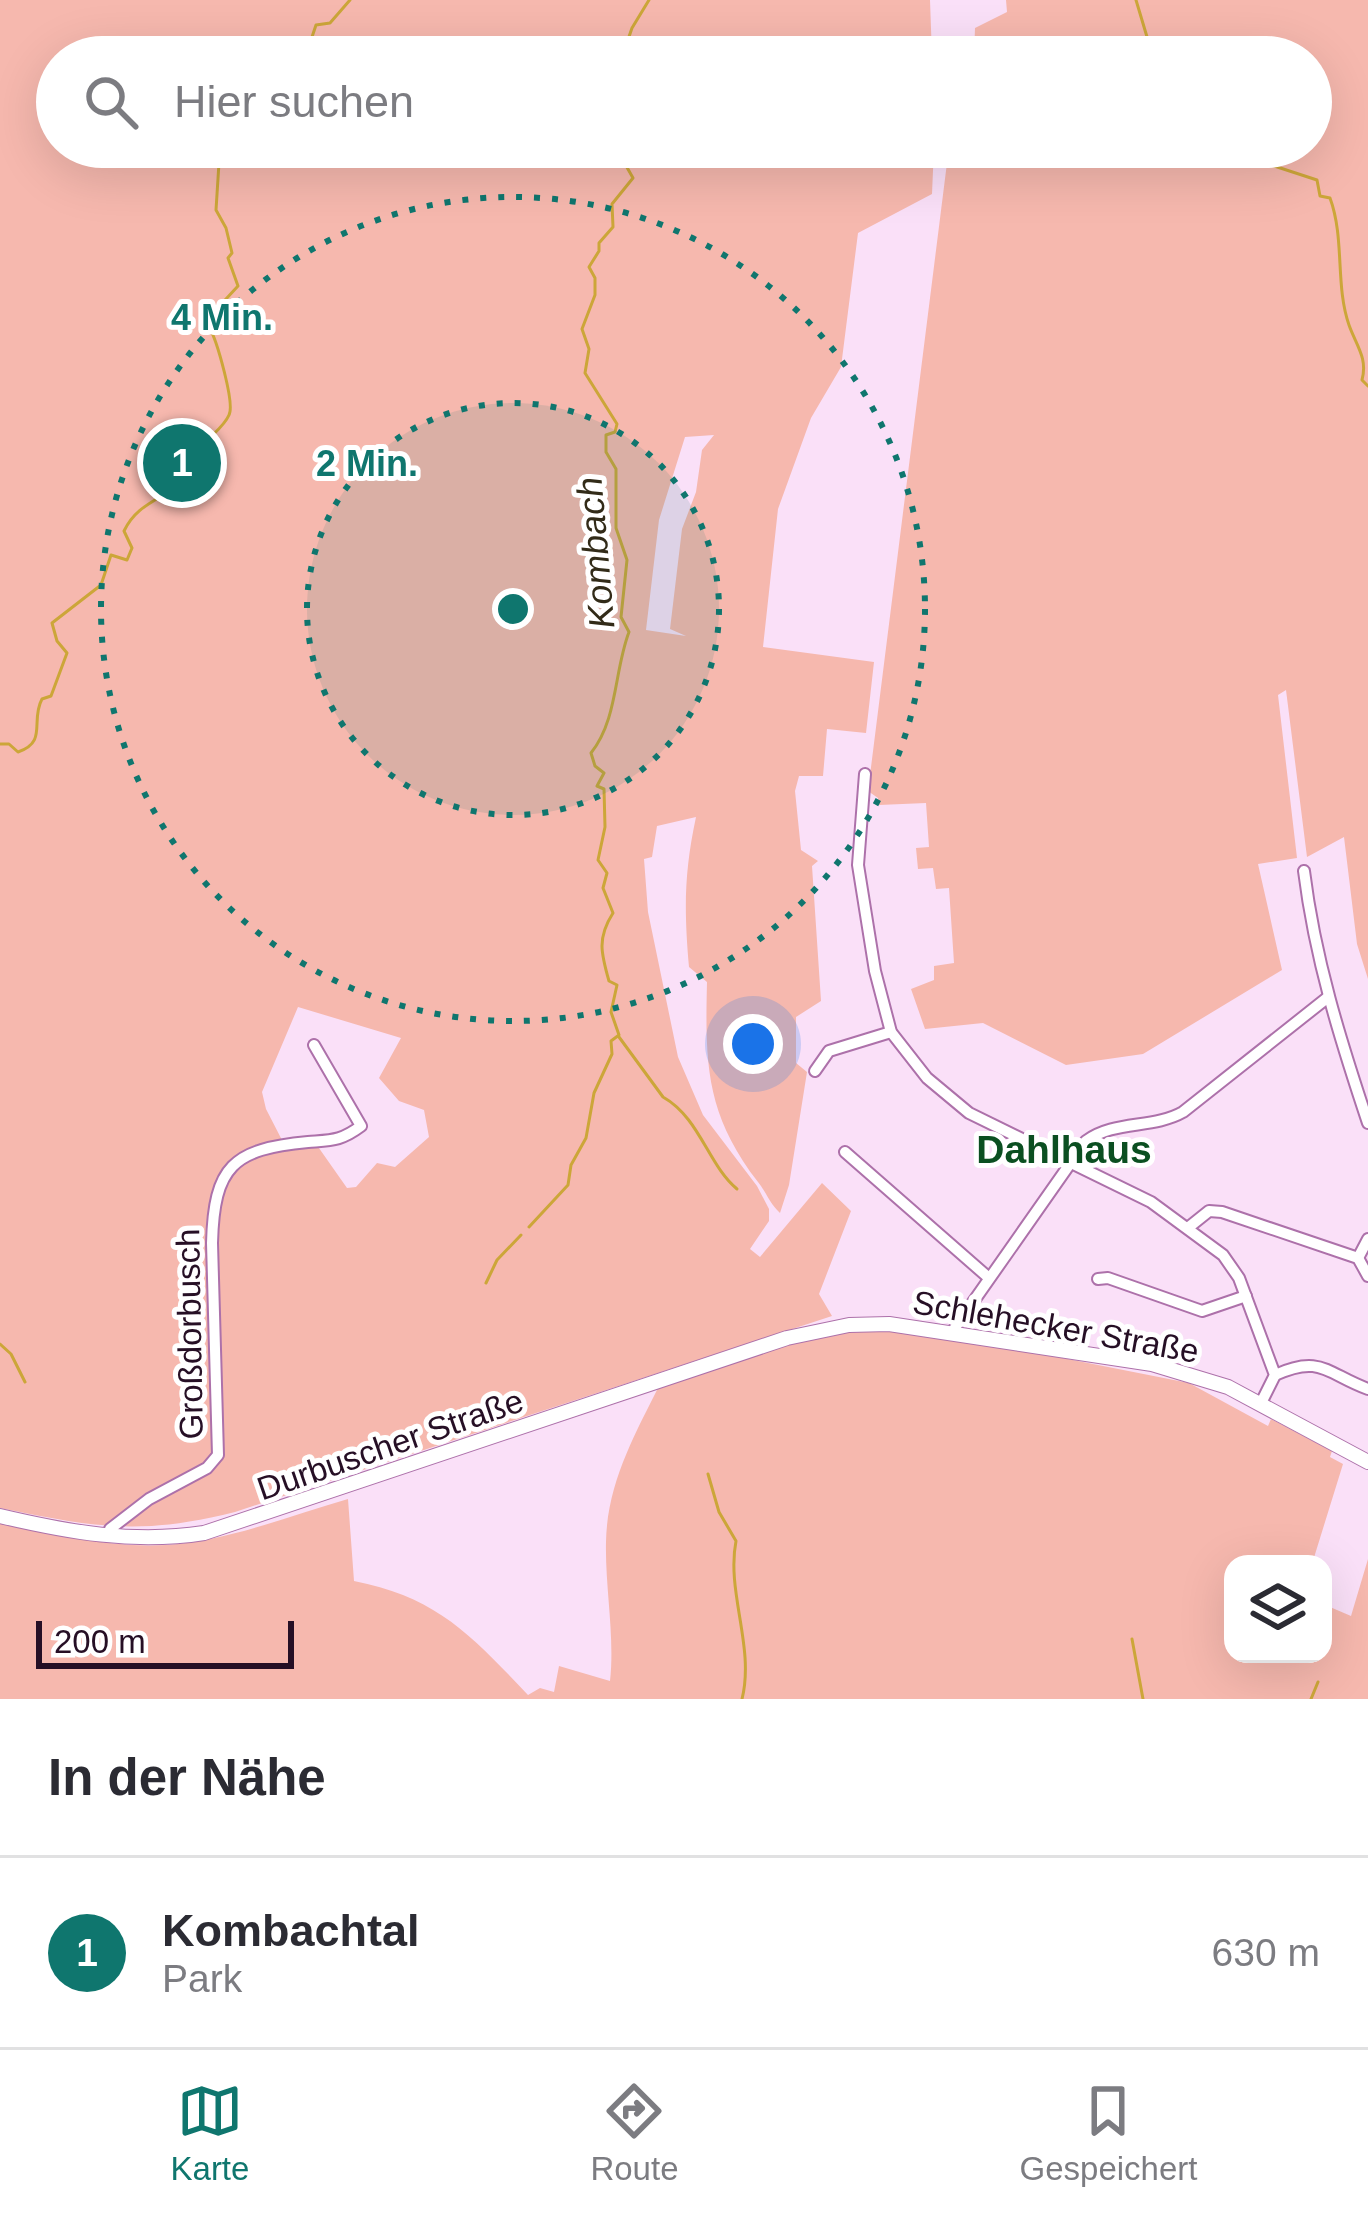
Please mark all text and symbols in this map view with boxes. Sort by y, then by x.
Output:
search box [36,36,1332,168]
icon: search [78,69,144,135]
text: Hier suchen [174,76,414,127]
text: 4 Min. [171,297,273,338]
pin: 1 [143,418,221,508]
text: 2 Min. [316,443,418,484]
water label: Kombach [568,475,623,631]
centre of rings [492,588,534,630]
your location [723,1014,783,1074]
district label: Dahlhaus [976,1128,1152,1171]
street label: Großdorbusch [169,1228,210,1440]
street label: Schlehecker Straße [910,1283,1202,1370]
street label: Durbuscher Straße [252,1382,528,1507]
map controls [1224,1555,1332,1663]
button: layers [1224,1555,1332,1663]
scale bar [36,1615,294,1668]
text: 200 m [54,1623,146,1660]
text: In der Nähe [48,1749,326,1806]
text: Kombachtal [162,1905,420,1956]
text: 1 [76,1931,98,1974]
text: 630 m [1212,1931,1320,1974]
text: Park [162,1957,242,2000]
tab: Karte [171,2078,249,2188]
tab: Route [590,2078,678,2188]
tab: Gespeichert [1020,2078,1197,2188]

